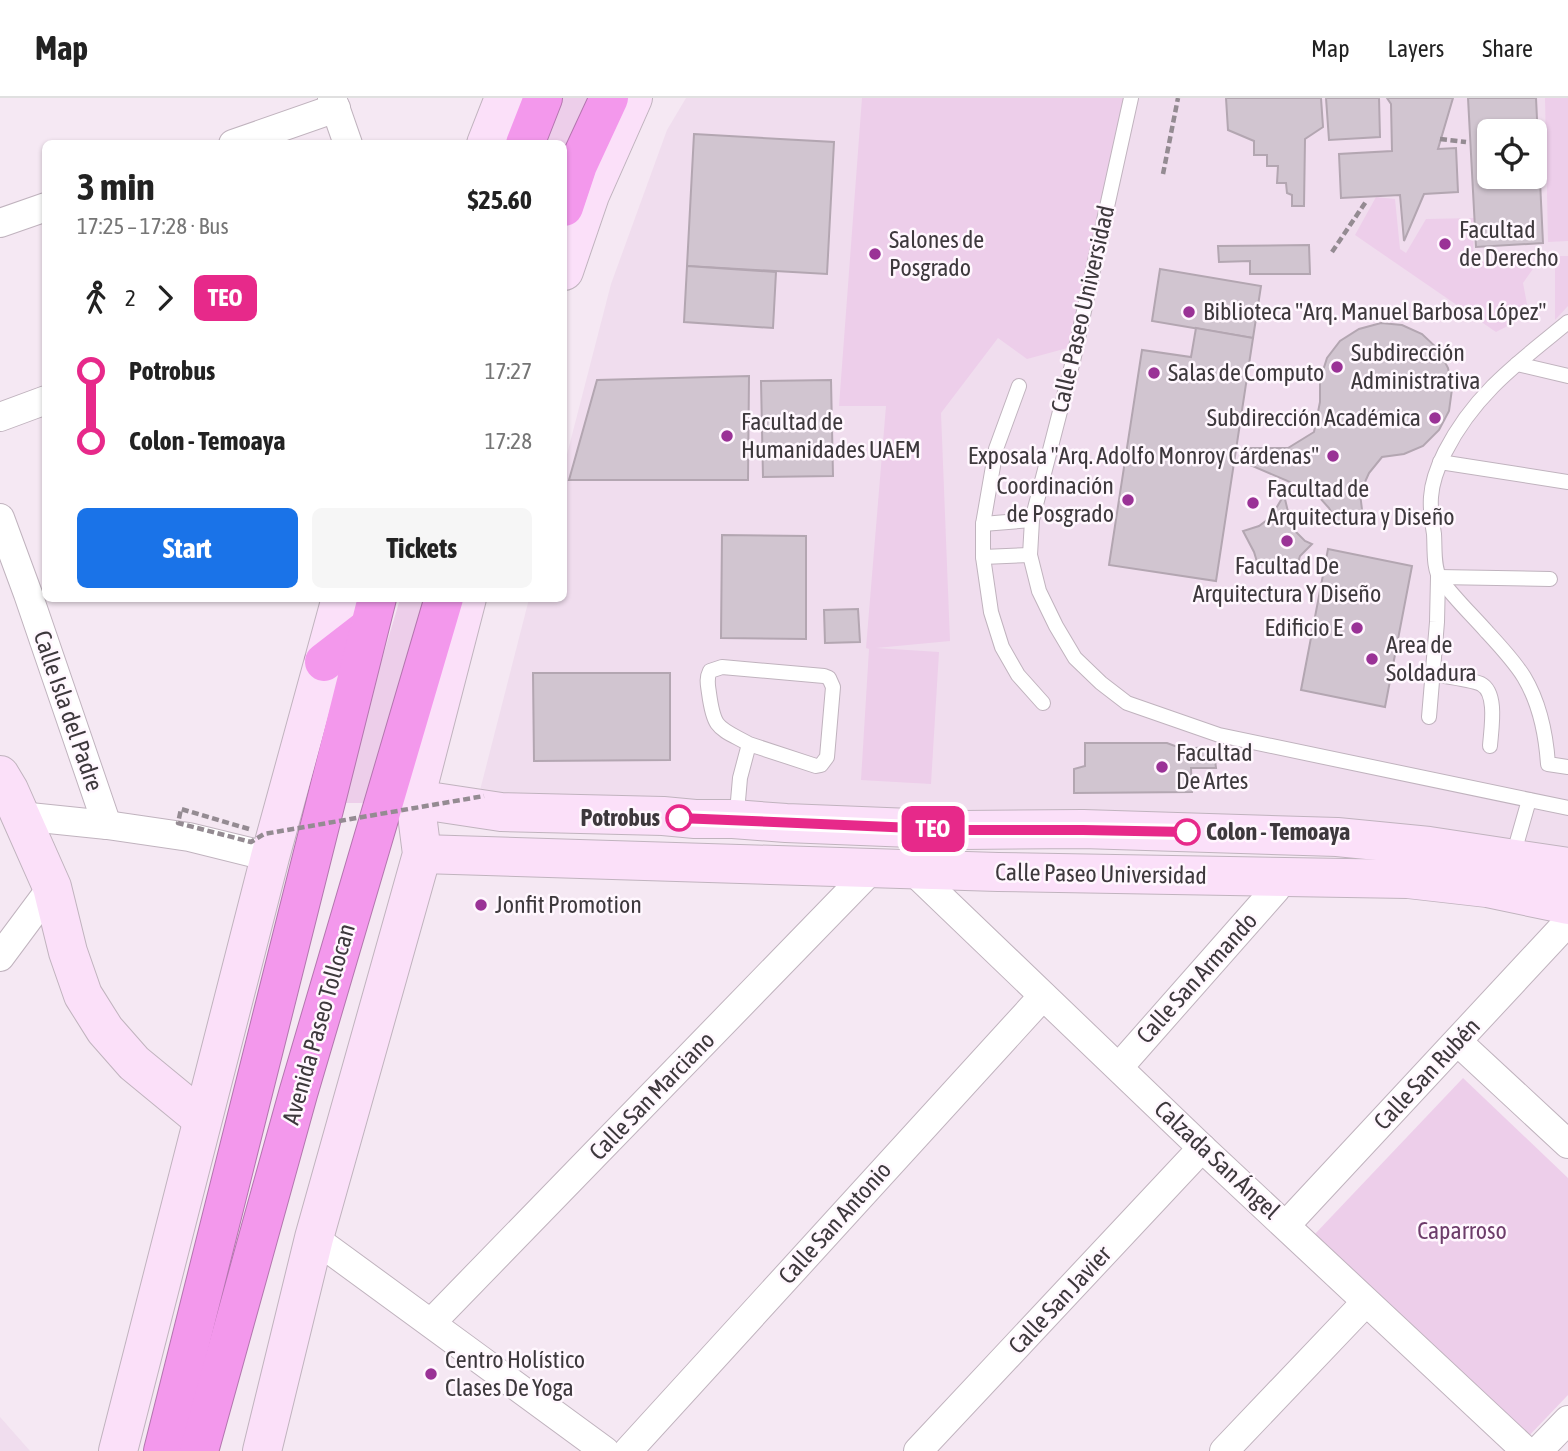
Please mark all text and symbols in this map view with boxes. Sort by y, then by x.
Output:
text: Map [35,29,88,67]
text: Map [1311,35,1350,62]
text: Layers [1388,35,1444,62]
text: Share [1482,35,1533,62]
map controls [1477,119,1547,189]
button: locate [1477,119,1547,189]
text: 3 min [77,165,155,208]
text: $25.60 [468,185,532,215]
street label: Calle Paseo Universidad [1046,203,1119,415]
text: 17:25 – 17:28 · Bus [77,213,229,239]
place label: Facultad de Derecho [1459,216,1559,271]
place label: Salones de Posgrado [889,226,984,281]
marker: Facultad de Derecho [1437,236,1453,252]
marker: Salones de Posgrado [867,246,883,262]
icon: walk [77,279,115,317]
icon: forward [146,279,184,317]
text: TEO [208,284,243,311]
text: 2 [125,285,136,311]
place label: Biblioteca "Arq. Manuel Barbosa López" [1203,298,1546,325]
marker: Biblioteca "Arq. Manuel Barbosa López" [1181,304,1197,320]
place label: Subdirección Administrativa [1351,339,1480,394]
text: Potrobus [129,356,215,386]
text: 17:27 [485,358,532,384]
place label: Salas de Computo [1168,359,1324,386]
marker: Subdirección Administrativa [1329,359,1345,375]
marker: Salas de Computo [1146,365,1162,381]
place label: Subdirección Académica [1207,404,1421,431]
place label: Facultad de Humanidades UAEM [741,408,921,463]
marker: Subdirección Académica [1427,410,1443,426]
text: Colon - Temoaya [129,426,285,456]
text: 17:28 [485,428,532,454]
marker: Facultad de Humanidades UAEM [719,428,735,444]
place label: Exposala "Arq. Adolfo Monroy Cárdenas" [968,442,1319,469]
marker: Exposala "Arq. Adolfo Monroy Cárdenas" [1325,448,1341,464]
place label: Coordinación de Posgrado [997,472,1114,527]
place label: Facultad de Arquitectura y Diseño [1267,475,1455,530]
marker: Coordinación de Posgrado [1120,492,1136,508]
marker: Facultad de Arquitectura y Diseño [1245,495,1261,511]
button: Start [77,508,298,588]
button: Tickets [312,508,532,588]
marker: Facultad De Arquitectura Y Diseño [1279,533,1295,549]
place label: Facultad De Arquitectura Y Diseño [1193,552,1381,607]
place label: Edificio E [1265,614,1343,641]
marker: Edificio E [1349,620,1365,636]
street label: Calle Isla del Padre [28,627,109,795]
place label: Area de Soldadura [1386,631,1477,686]
marker: Area de Soldadura [1364,651,1380,667]
place label: Facultad De Artes [1176,739,1253,794]
marker: Facultad De Artes [1154,759,1170,775]
place label: Potrobus [580,804,661,831]
marker: Potrobus [666,805,692,831]
line badge: TEO [893,806,973,852]
text: TEO [916,815,950,842]
place label: Colon - Temoaya [1206,818,1350,845]
marker: Colon - Temoaya [1174,819,1200,845]
street label: Calle Paseo Universidad [995,858,1207,889]
place label: Jonfit Promotion [495,891,642,918]
marker: Jonfit Promotion [473,897,489,913]
street label: Calle San Armando [1131,907,1262,1049]
street label: Avenida Paseo Tollocan [277,920,360,1127]
street label: Calle San Rubén [1368,1012,1485,1135]
street label: Calle San Marciano [584,1026,720,1165]
street label: Calzada San Ángel [1149,1095,1286,1225]
street label: Calle San Antonio [773,1156,896,1289]
park label: Caparroso [1417,1217,1507,1244]
street label: Calle San Javier [1003,1240,1117,1359]
place label: Centro Holístico Clases De Yoga [445,1346,585,1401]
marker: Centro Holístico Clases De Yoga [423,1366,439,1382]

